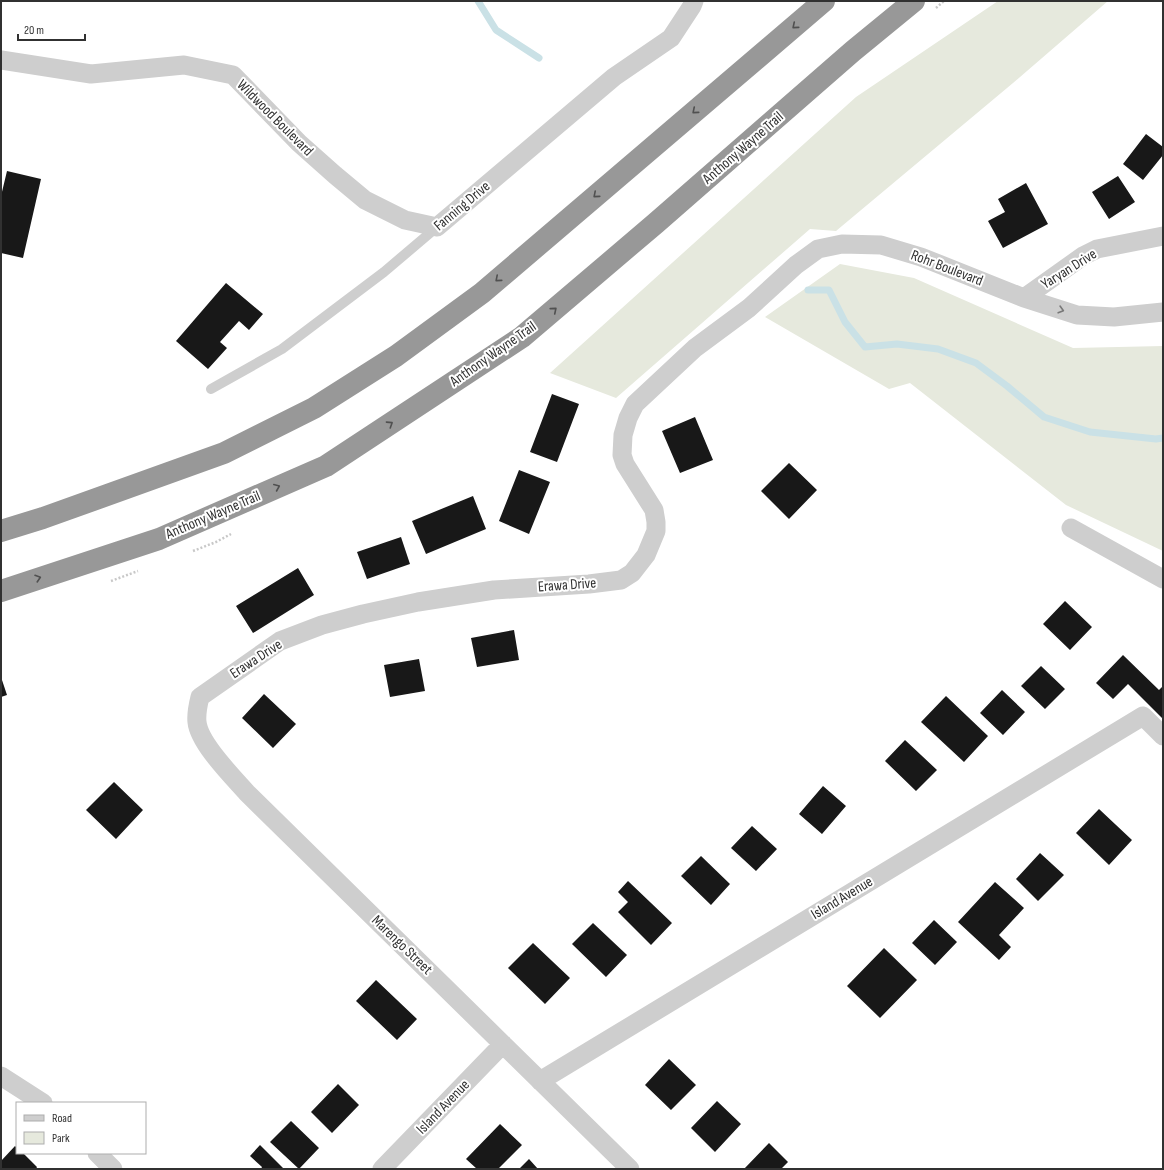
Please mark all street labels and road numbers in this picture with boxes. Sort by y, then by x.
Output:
street label: Wildwood Boulevard [233,76,317,160]
street label: Anthony Wayne Trail [698,108,787,189]
street label: Fanning Drive [430,177,494,235]
street label: Yaryan Drive [1038,244,1100,294]
street label: Rohr Boulevard [908,246,986,290]
street label: Anthony Wayne Trail [445,317,540,391]
street label: Anthony Wayne Trail [162,487,263,544]
street label: Erawa Drive [537,573,597,597]
street label: Erawa Drive [226,635,286,683]
street label: Island Avenue [808,872,876,924]
street label: Marengo Street [368,911,437,979]
street label: Island Avenue [412,1076,474,1138]

